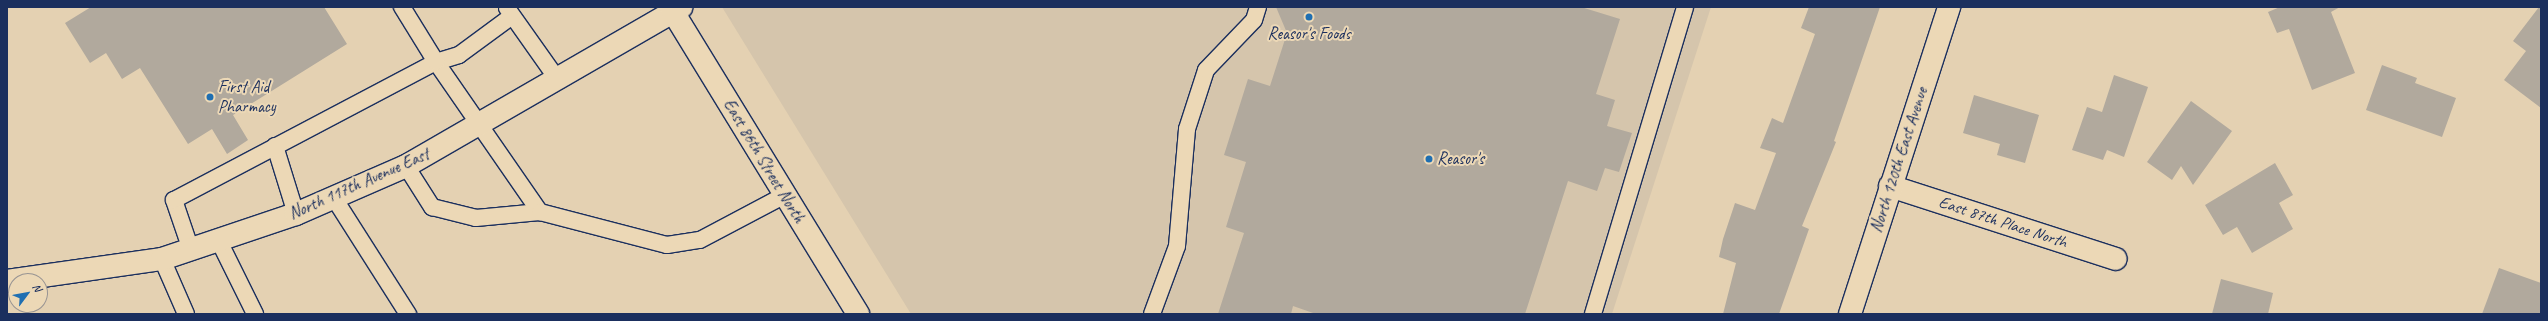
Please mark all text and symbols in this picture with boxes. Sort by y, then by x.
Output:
marker: Reasor's Foods [1304,12,1314,22]
place label: Reasor's Foods [1268,24,1350,44]
place label: First Aid Pharmacy [218,77,276,117]
street label: North 120th East Avenue [1866,85,1932,235]
marker: First Aid Pharmacy [205,92,215,102]
street label: East 86th Street North [719,95,809,227]
street label: North 117th Avenue East [286,144,432,224]
place label: Reasor's [1437,149,1484,169]
marker: Reasor's [1424,154,1434,164]
street label: East 87th Place North [1936,192,2070,252]
north arrow [8,273,48,313]
text: N [30,281,45,294]

